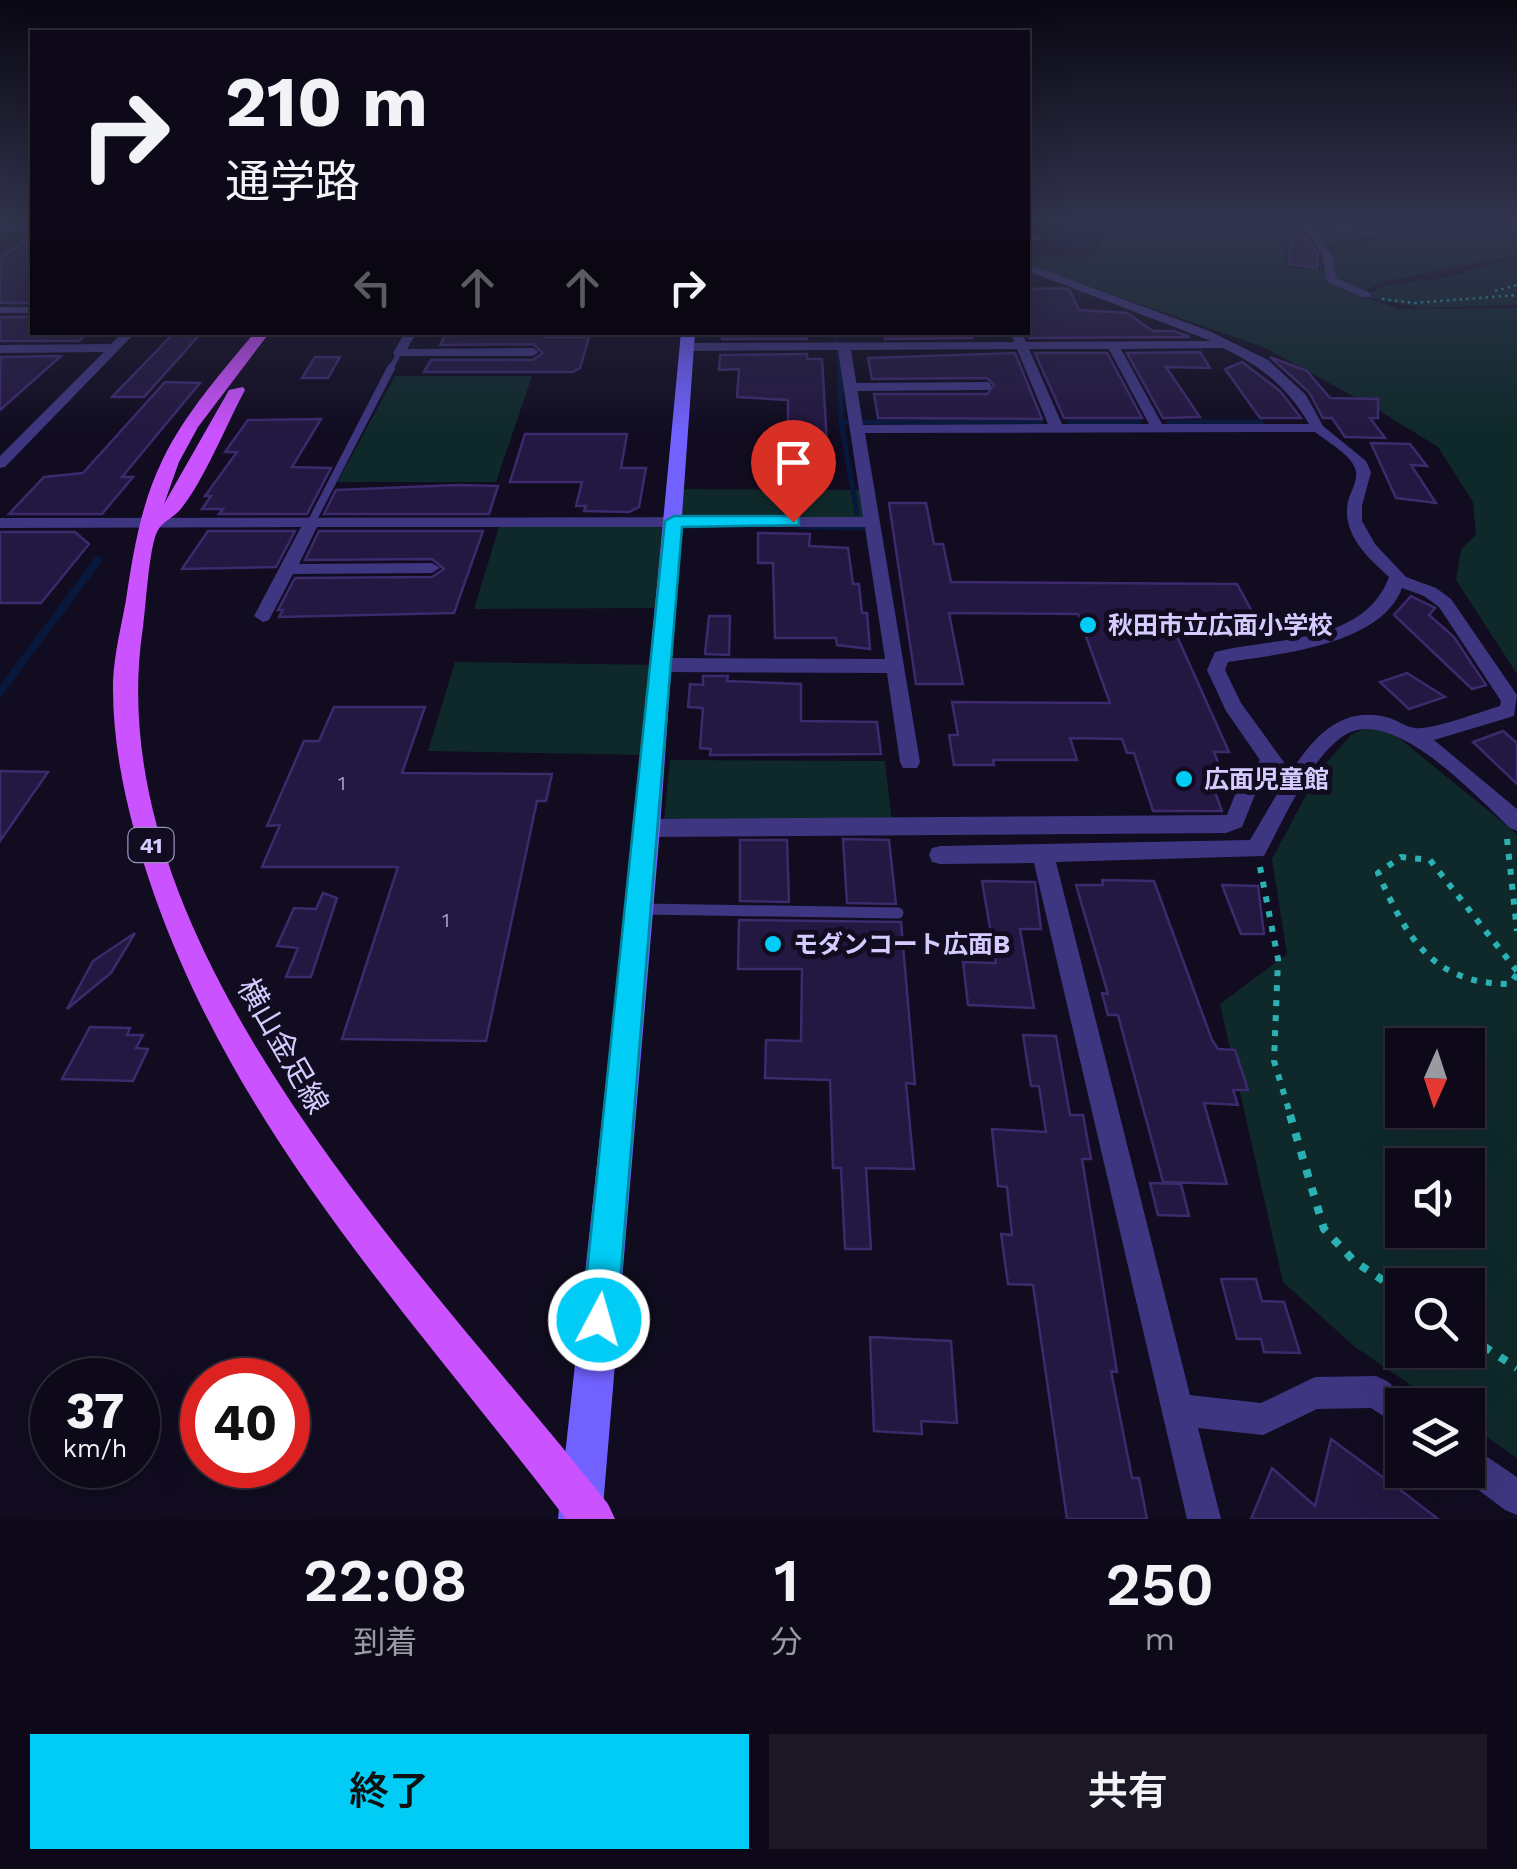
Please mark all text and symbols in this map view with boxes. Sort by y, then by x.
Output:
text: 210 m [225,61,428,143]
icon: right [60,70,190,200]
text: 通学路 [225,155,360,208]
icon: left [345,260,400,315]
icon: ahead [450,260,505,315]
icon: ahead [555,260,610,315]
icon: right [660,260,715,315]
pin [751,420,836,523]
icon: arrive [766,435,821,490]
place label: 秋田市立広面小学校 [1108,611,1333,640]
marker: 秋田市立広面小学校 [1077,614,1099,636]
place label: 広面児童館 [1204,765,1329,794]
marker: 広面児童館 [1173,768,1195,790]
house number: 1 [338,771,346,795]
road number: 41 [128,828,174,862]
house number: 1 [442,908,450,932]
place label: モダンコート広面B [793,930,1010,959]
marker: モダンコート広面B [762,933,784,955]
street label: 横山金足線 [231,972,336,1119]
north arrow [1385,1028,1485,1128]
map controls [1385,1028,1485,1488]
button: sound [1385,1148,1485,1248]
position arrow [547,1268,651,1372]
button: search [1385,1268,1485,1368]
speed limit sign: 40 [180,1358,310,1488]
text: 37 [66,1381,124,1440]
button: layers [1385,1388,1485,1488]
text: km/h [63,1434,127,1463]
text: 22:08 [303,1545,467,1616]
text: 1 [774,1545,799,1616]
text: 250 [1105,1549,1214,1620]
text: m [1144,1620,1175,1658]
text: 到着 [353,1623,417,1661]
text: 分 [770,1623,802,1661]
button: 終了 [30,1734,749,1849]
button: 共有 [769,1734,1487,1849]

